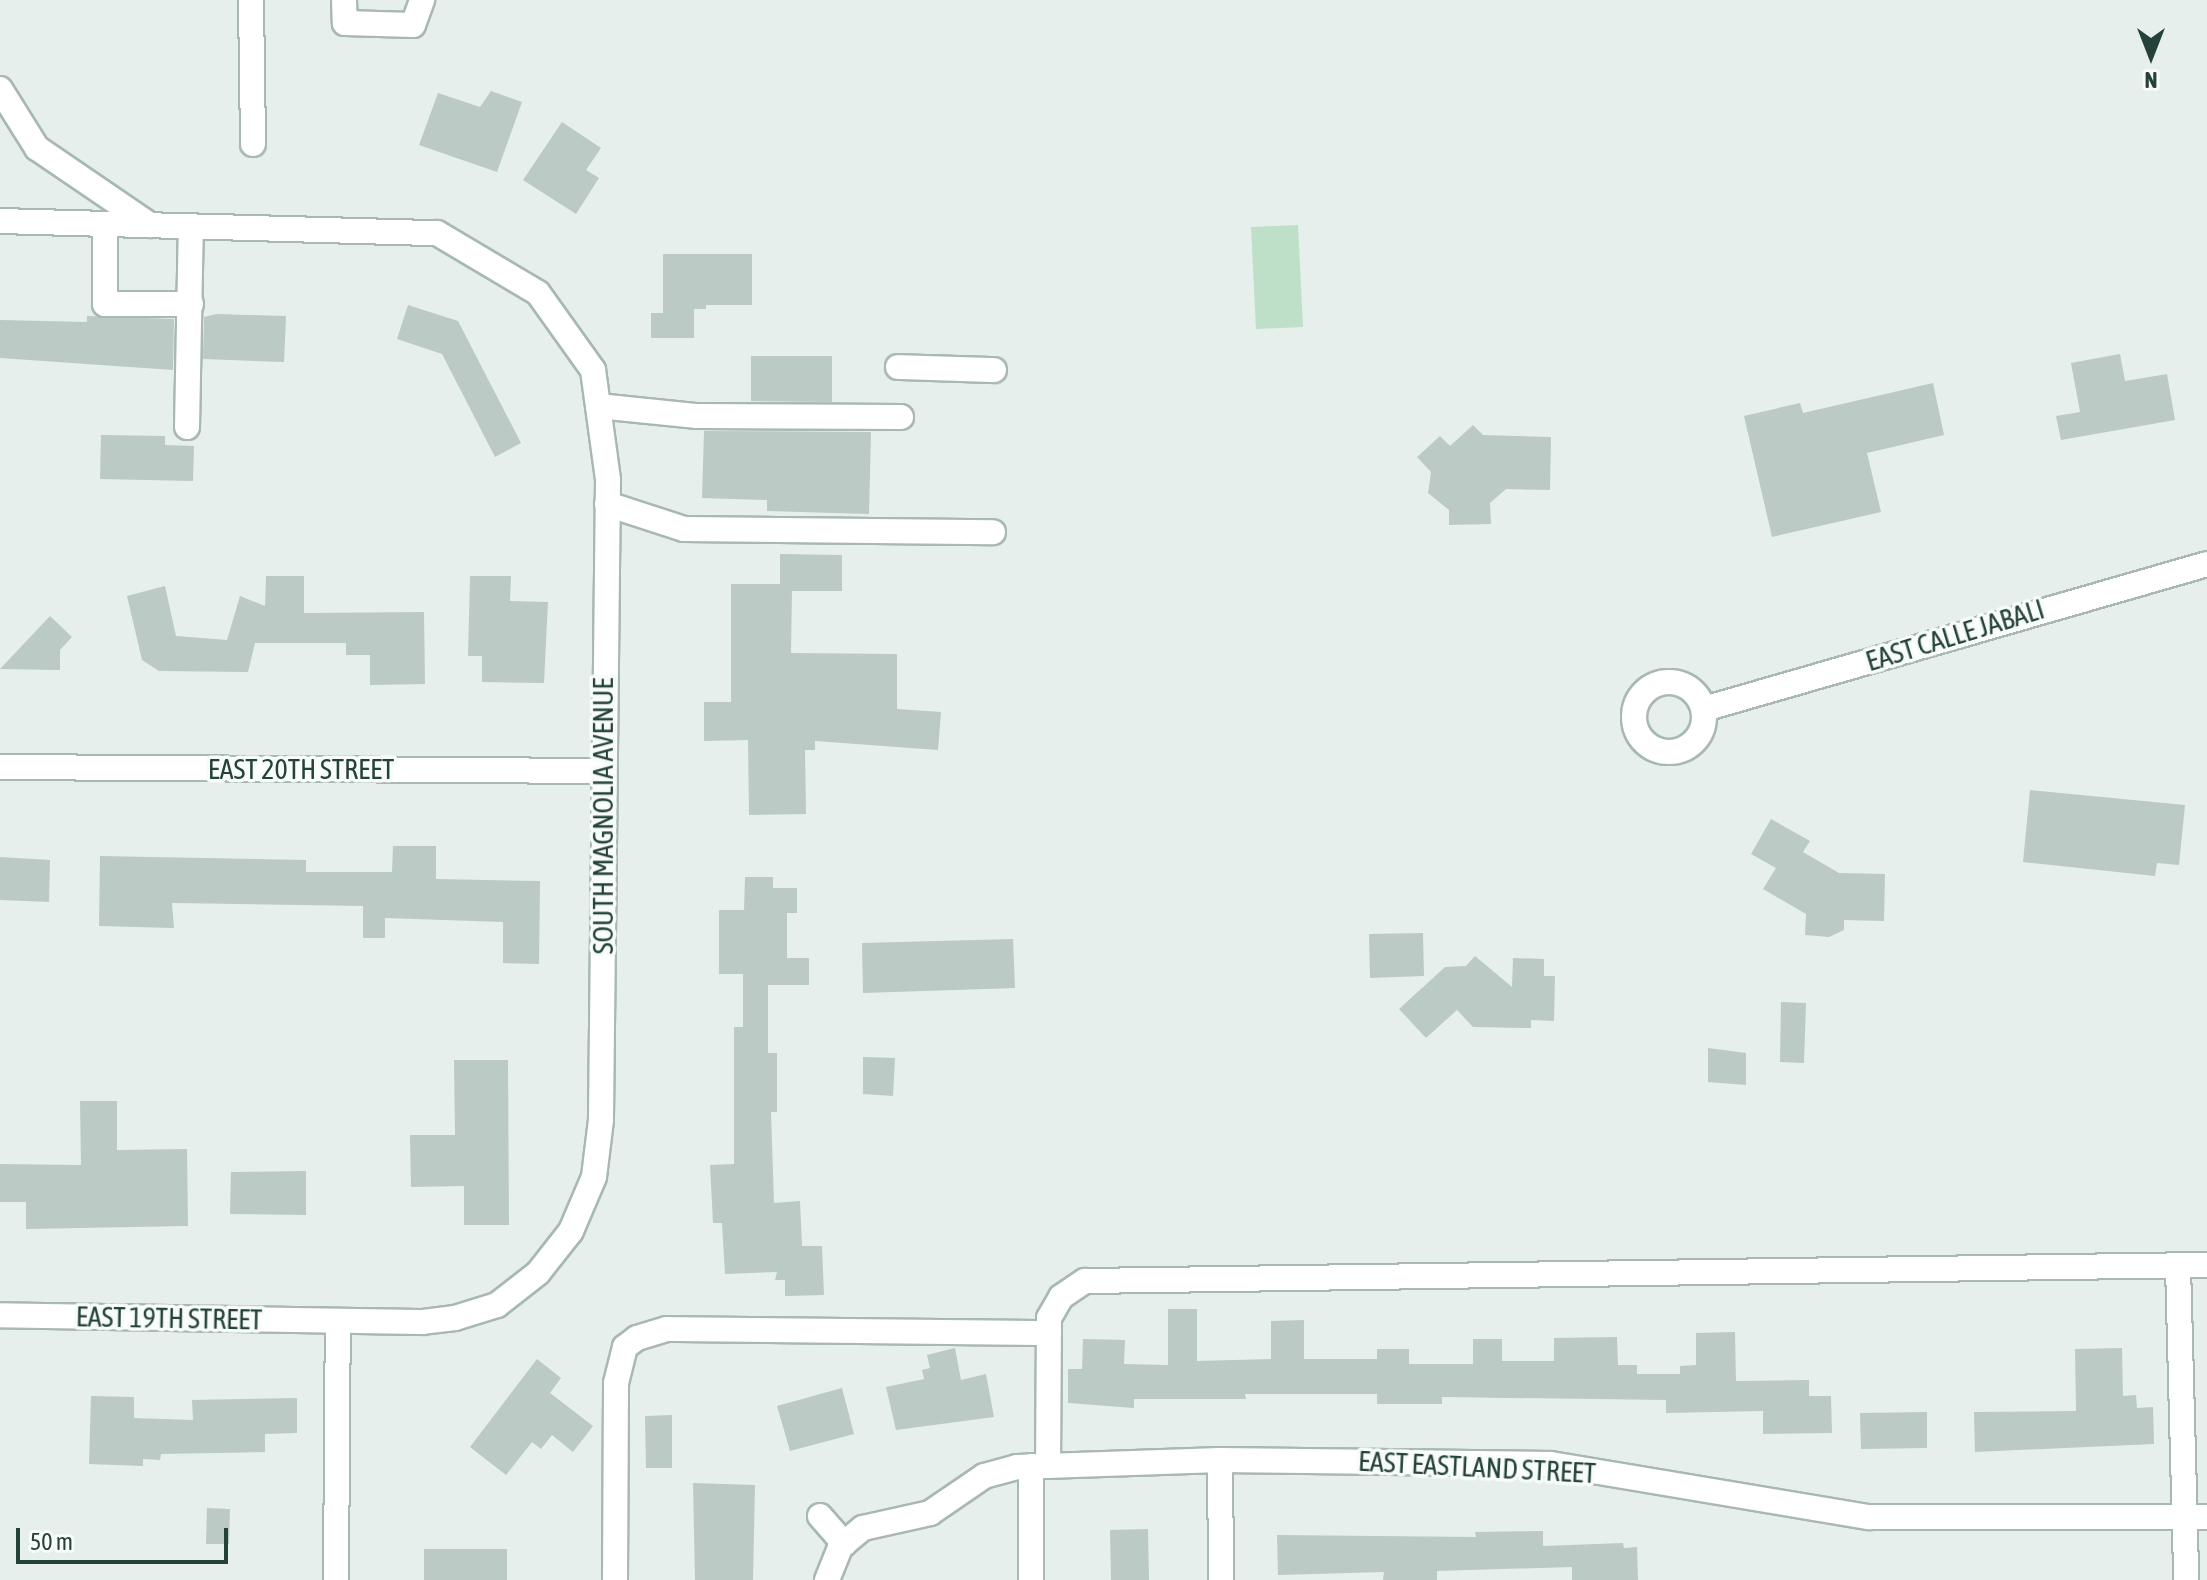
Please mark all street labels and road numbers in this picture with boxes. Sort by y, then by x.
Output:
street label: EAST CALLE JABALI [1862,592,2048,678]
street label: SOUTH MAGNOLIA AVENUE [586,678,620,954]
street label: EAST 20TH STREET [208,752,394,786]
street label: EAST 19TH STREET [75,1300,263,1336]
street label: EAST EASTLAND STREET [1357,1444,1597,1490]

